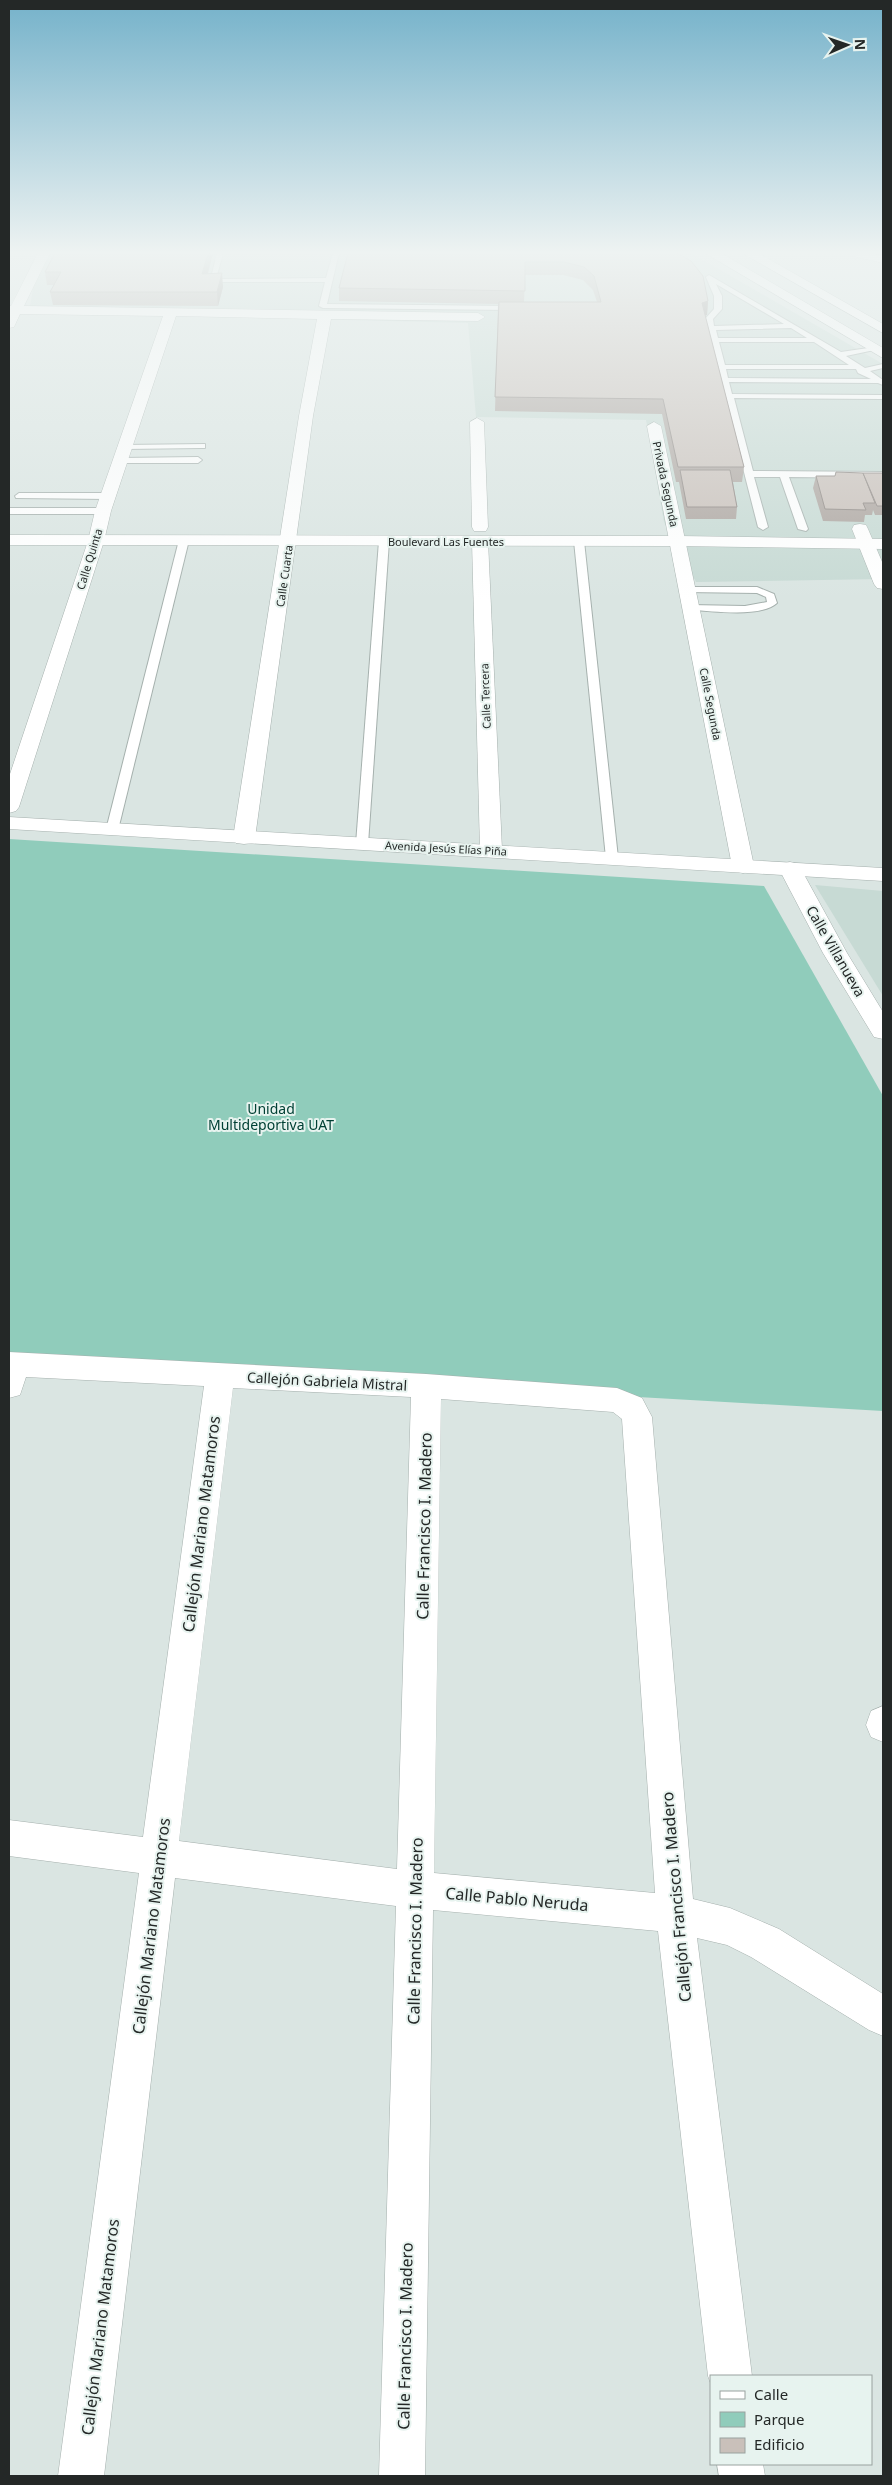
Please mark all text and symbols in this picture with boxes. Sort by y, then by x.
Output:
north arrow [822,20,872,70]
text: N [851,39,870,51]
street label: Privada Segunda [650,440,682,528]
street label: Calle Quinta [73,527,105,591]
street label: Boulevard Las Fuentes [388,534,504,549]
street label: Calle Cuarta [272,544,296,608]
street label: Calle Tercera [476,663,494,729]
street label: Calle Segunda [697,667,725,741]
street label: Avenida Jesús Elías Piña [385,837,507,859]
street label: Calle Villanueva [802,902,870,1000]
park label: Unidad Multideportiva UAT [208,1099,334,1134]
street label: Callejón Gabriela Mistral [246,1367,408,1395]
street label: Callejón Mariano Matamoros [177,1415,225,1633]
street label: Calle Francisco I. Madero [411,1432,437,1620]
street label: Callejón Francisco I. Madero [656,1791,696,2003]
street label: Callejón Mariano Matamoros [127,1817,175,2035]
street label: Calle Francisco I. Madero [402,1837,428,2025]
street label: Calle Pablo Neruda [445,1882,589,1916]
street label: Callejón Mariano Matamoros [76,2218,124,2436]
street label: Calle Francisco I. Madero [392,2242,418,2430]
legend [710,2375,872,2465]
text: Calle [754,2384,788,2404]
text: Parque [754,2409,804,2429]
text: Edificio [754,2434,805,2454]

